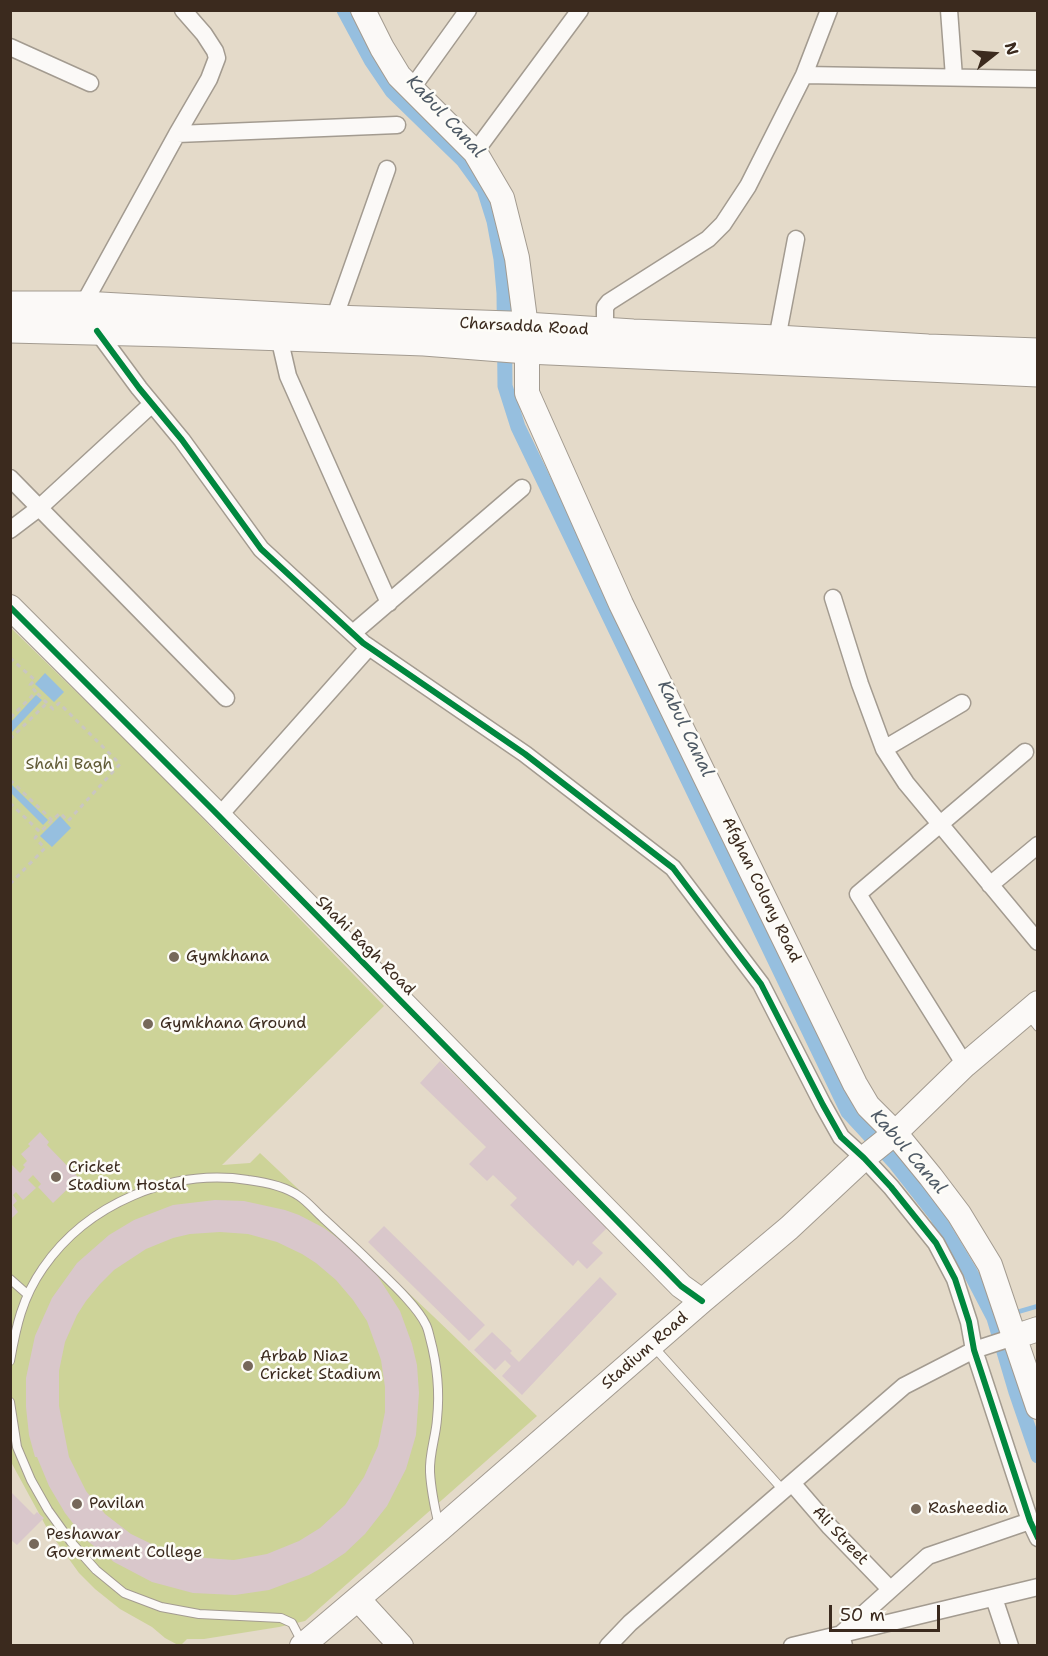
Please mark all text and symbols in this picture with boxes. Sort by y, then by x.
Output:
north arrow [964,24,1024,84]
text: N [1000,39,1024,58]
water label: Kabul Canal [401,71,489,163]
street label: Charsadda Road [459,314,589,340]
water label: Kabul Canal [652,677,718,781]
park label: Shahi Bagh [25,755,113,775]
street label: Afghan Colony Road [717,814,805,966]
street label: Shahi Bagh Road [311,892,419,1000]
place label: Gymkhana [186,947,269,967]
marker: Gymkhana [167,950,181,964]
place label: Gymkhana Ground [160,1014,306,1034]
marker: Gymkhana Ground [141,1017,155,1031]
water label: Kabul Canal [865,1105,951,1199]
place label: Cricket Stadium Hostal [68,1158,186,1196]
marker: Cricket Stadium Hostal [49,1170,63,1184]
street label: Stadium Road [598,1308,692,1394]
place label: Arbab Niaz Cricket Stadium [260,1347,381,1385]
marker: Arbab Niaz Cricket Stadium [241,1359,255,1373]
place label: Pavilan [89,1494,144,1514]
marker: Pavilan [70,1497,84,1511]
place label: Rasheedia [928,1499,1008,1519]
marker: Rasheedia [909,1502,923,1516]
street label: Ali Street [808,1503,872,1569]
place label: Peshawar Government College [46,1525,202,1563]
marker: Peshawar Government College [27,1537,41,1551]
scale bar [832,1593,943,1631]
text: 50 m [840,1603,885,1627]

